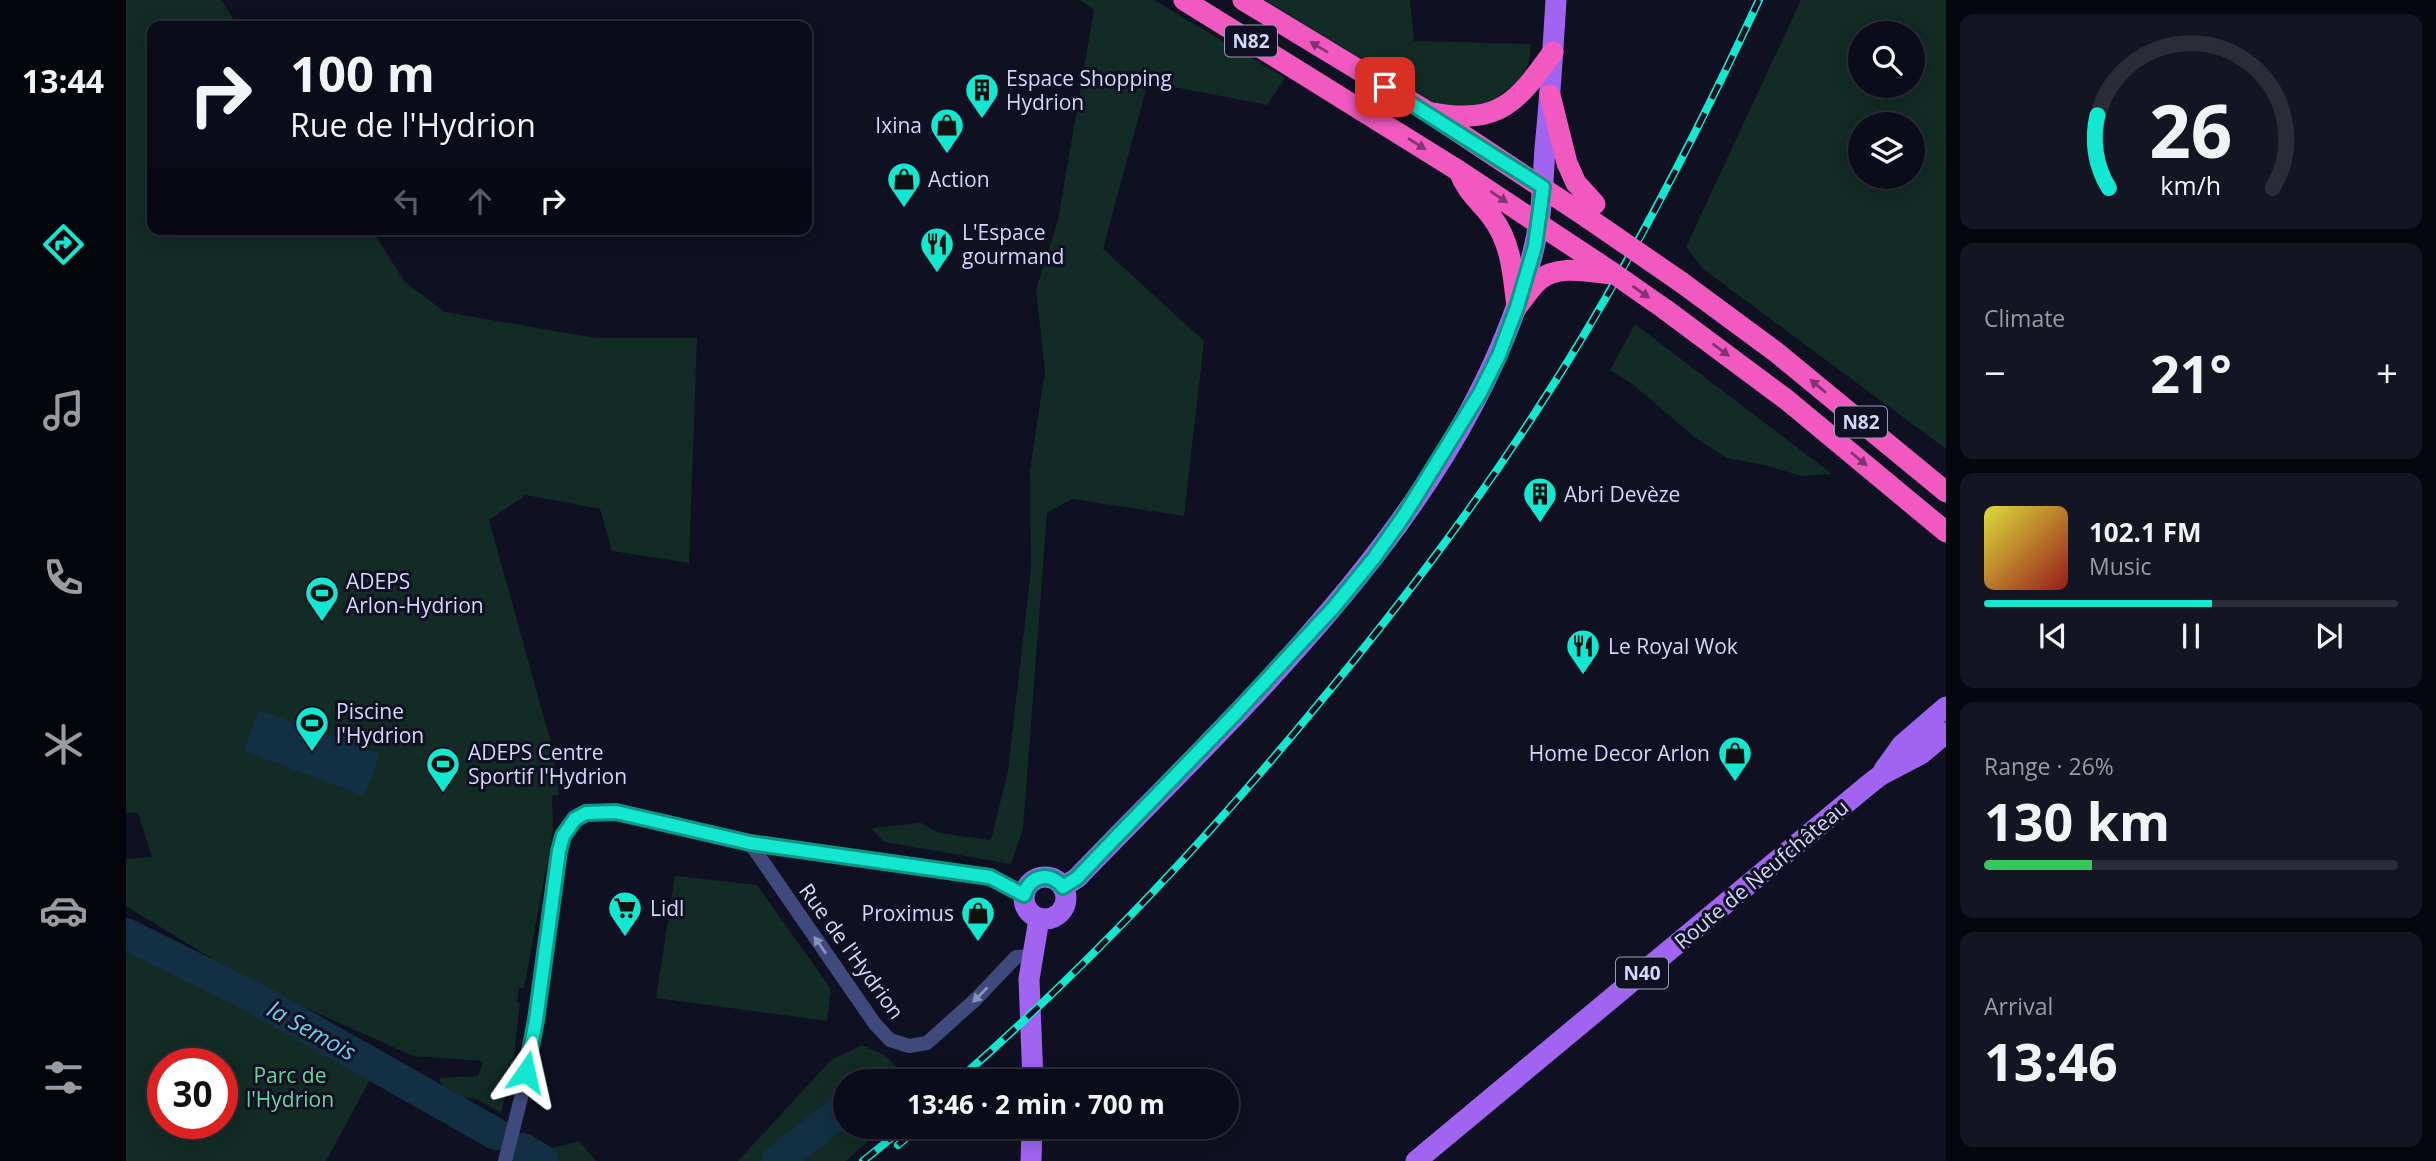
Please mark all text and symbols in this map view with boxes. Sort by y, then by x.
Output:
map controls [1848,21,1925,189]
button: search [1848,21,1925,98]
road number: N82 [1225,25,1277,56]
text: 100 m [290,40,435,106]
one-way arrow [1310,40,1329,53]
icon: right [175,49,266,140]
pin [1355,57,1415,117]
text: 13:44 [22,59,104,102]
place label: Espace Shopping Hydrion [1006,64,1172,116]
icon: arrive [1366,68,1404,106]
building icon: Espace Shopping Hydrion [963,71,1001,120]
text: 26 [2149,80,2233,179]
text: Rue de l'Hydrion [290,103,536,146]
shop icon: Ixina [928,106,966,155]
place label: Ixina [875,111,922,139]
button: layers [1848,112,1925,189]
one-way arrow [1408,138,1427,151]
shop icon: Action [885,160,923,209]
place label: Action [928,165,990,193]
text: km/h [2161,168,2221,202]
icon: left [388,182,426,220]
icon: ahead [461,182,499,220]
icon: right [534,182,572,220]
one-way arrow [1489,190,1509,203]
place label: L'Espace gourmand [962,218,1064,270]
icon: directions [39,220,88,269]
restaurant icon: L'Espace gourmand [918,225,956,274]
one-way arrow [1632,285,1650,299]
text: Climate [1984,302,2065,334]
text: 21° [2150,337,2232,408]
one-way arrow [1712,343,1730,357]
text: − [1984,346,2006,398]
text: + [2376,346,2398,398]
one-way arrow [1810,379,1827,394]
icon: music [39,386,88,435]
road number: N82 [1835,406,1887,438]
one-way arrow [1850,451,1867,466]
building icon: Abri Devèze [1521,475,1559,524]
place label: Abri Devèze [1564,480,1680,508]
text: 102.1 FM [2089,514,2201,550]
text: Music [2089,550,2152,582]
icon: phone [39,553,88,602]
place label: ADEPS Arlon-Hydrion [346,567,484,619]
sports icon: ADEPS Arlon-Hydrion [303,574,341,623]
icon: previous [2034,617,2072,655]
icon: pause [2172,617,2210,655]
icon: next [2310,617,2348,655]
restaurant icon: Le Royal Wok [1564,627,1602,676]
place label: Le Royal Wok [1608,632,1738,660]
place label: Piscine l'Hydrion [336,697,424,749]
sports icon: Piscine l'Hydrion [293,704,331,753]
icon: climate [39,720,88,769]
shop icon: Home Decor Arlon [1716,734,1754,783]
place label: ADEPS Centre Sportif l'Hydrion [468,738,627,790]
place label: Home Decor Arlon [1529,739,1710,767]
sports icon: ADEPS Centre Sportif l'Hydrion [424,745,462,794]
text: Range · 26% [1984,750,2114,782]
text: 130 km [1984,785,2170,856]
street label: Route de Neufchâteau [1668,793,1854,955]
street label: Rue de l'Hydrion [793,878,911,1024]
icon: car [39,886,88,935]
supermarket icon: Lidl [606,889,644,938]
place label: Lidl [650,894,684,922]
shop icon: Proximus [959,894,997,943]
place label: Proximus [862,899,954,927]
one-way arrow [813,936,827,954]
road number: N40 [1616,958,1668,988]
one-way arrow [972,986,988,1003]
text: Arrival [1984,990,2053,1022]
water label: la Semois [262,993,362,1067]
text: 13:46 [1984,1025,2118,1096]
position arrow [489,1035,563,1109]
speed limit sign: 30 [147,1048,238,1139]
icon: filters [39,1053,88,1102]
park label: Parc de l'Hydrion [246,1061,334,1113]
text: 13:46 · 2 min · 700 m [907,1086,1165,1122]

